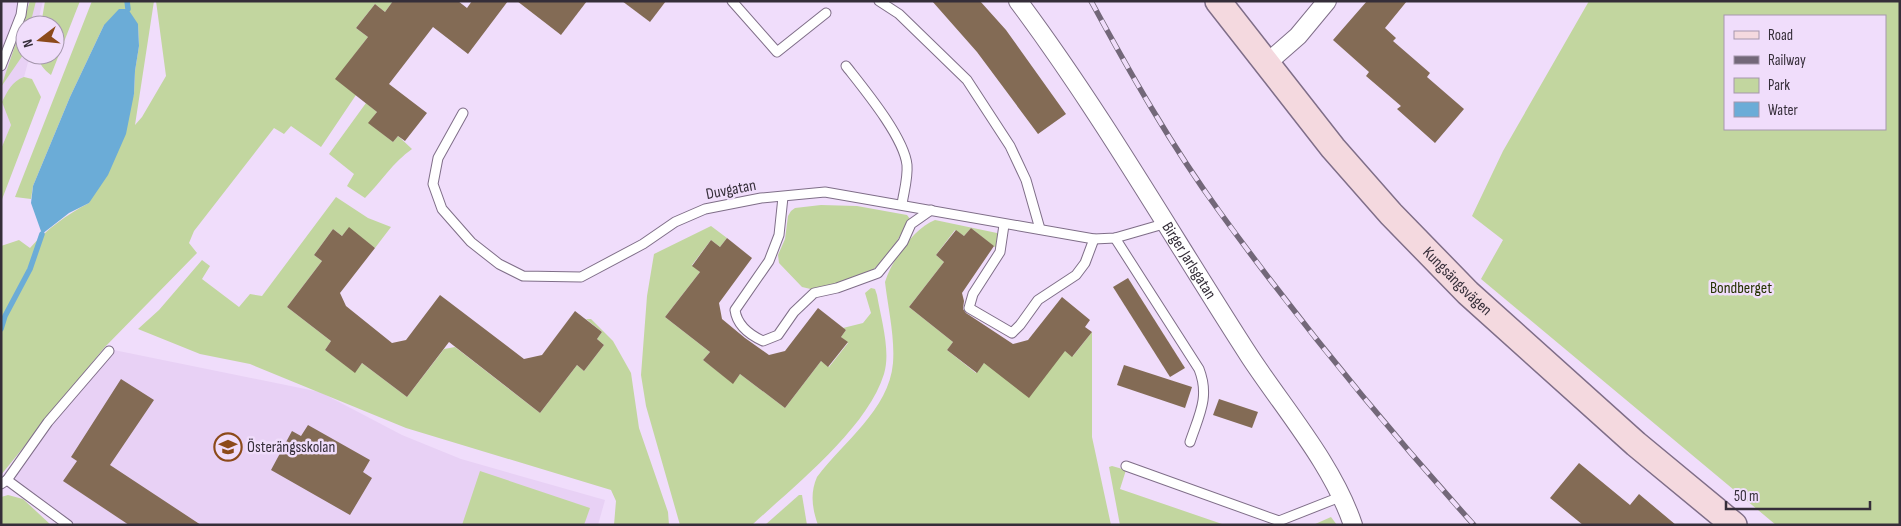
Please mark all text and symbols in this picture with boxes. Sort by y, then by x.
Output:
north arrow [15,15,65,65]
legend [1724,15,1886,130]
text: Road [1768,26,1793,45]
text: N [19,38,37,49]
text: Railway [1768,51,1806,70]
text: Park [1768,76,1790,95]
text: Water [1768,101,1799,120]
street label: Duvgatan [704,176,758,204]
street label: Birger Jarlsgatan [1158,219,1220,303]
street label: Kungsängsvägen [1419,243,1496,319]
park label: Bondberget [1710,279,1772,298]
school or university icon: Österängsskolan [213,432,243,462]
place label: Österängsskolan [247,438,335,457]
scale bar [1726,478,1870,510]
text: 50 m [1734,487,1759,506]

